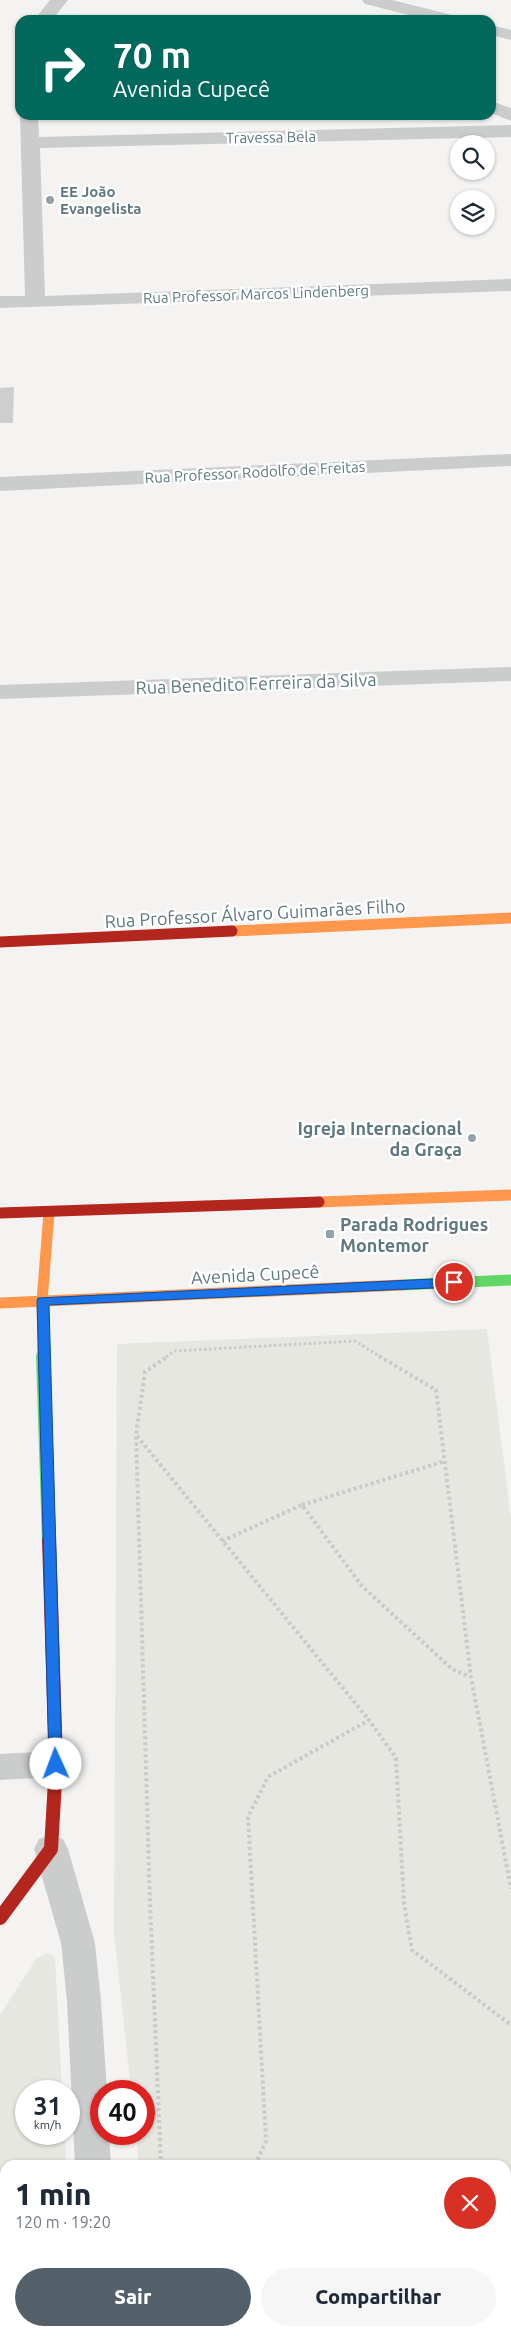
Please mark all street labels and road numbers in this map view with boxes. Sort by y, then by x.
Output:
street label: Travessa Bela [226,128,316,146]
street label: Rua Professor Marcos Lindenberg [143,282,369,306]
street label: Rua Professor Rodolfo de Freitas [144,458,366,486]
street label: Rua Benedito Ferreira da Silva [135,669,377,697]
street label: Rua Professor Álvaro Guimarães Filho [104,894,406,931]
street label: Avenida Cupecê [190,1261,320,1287]

